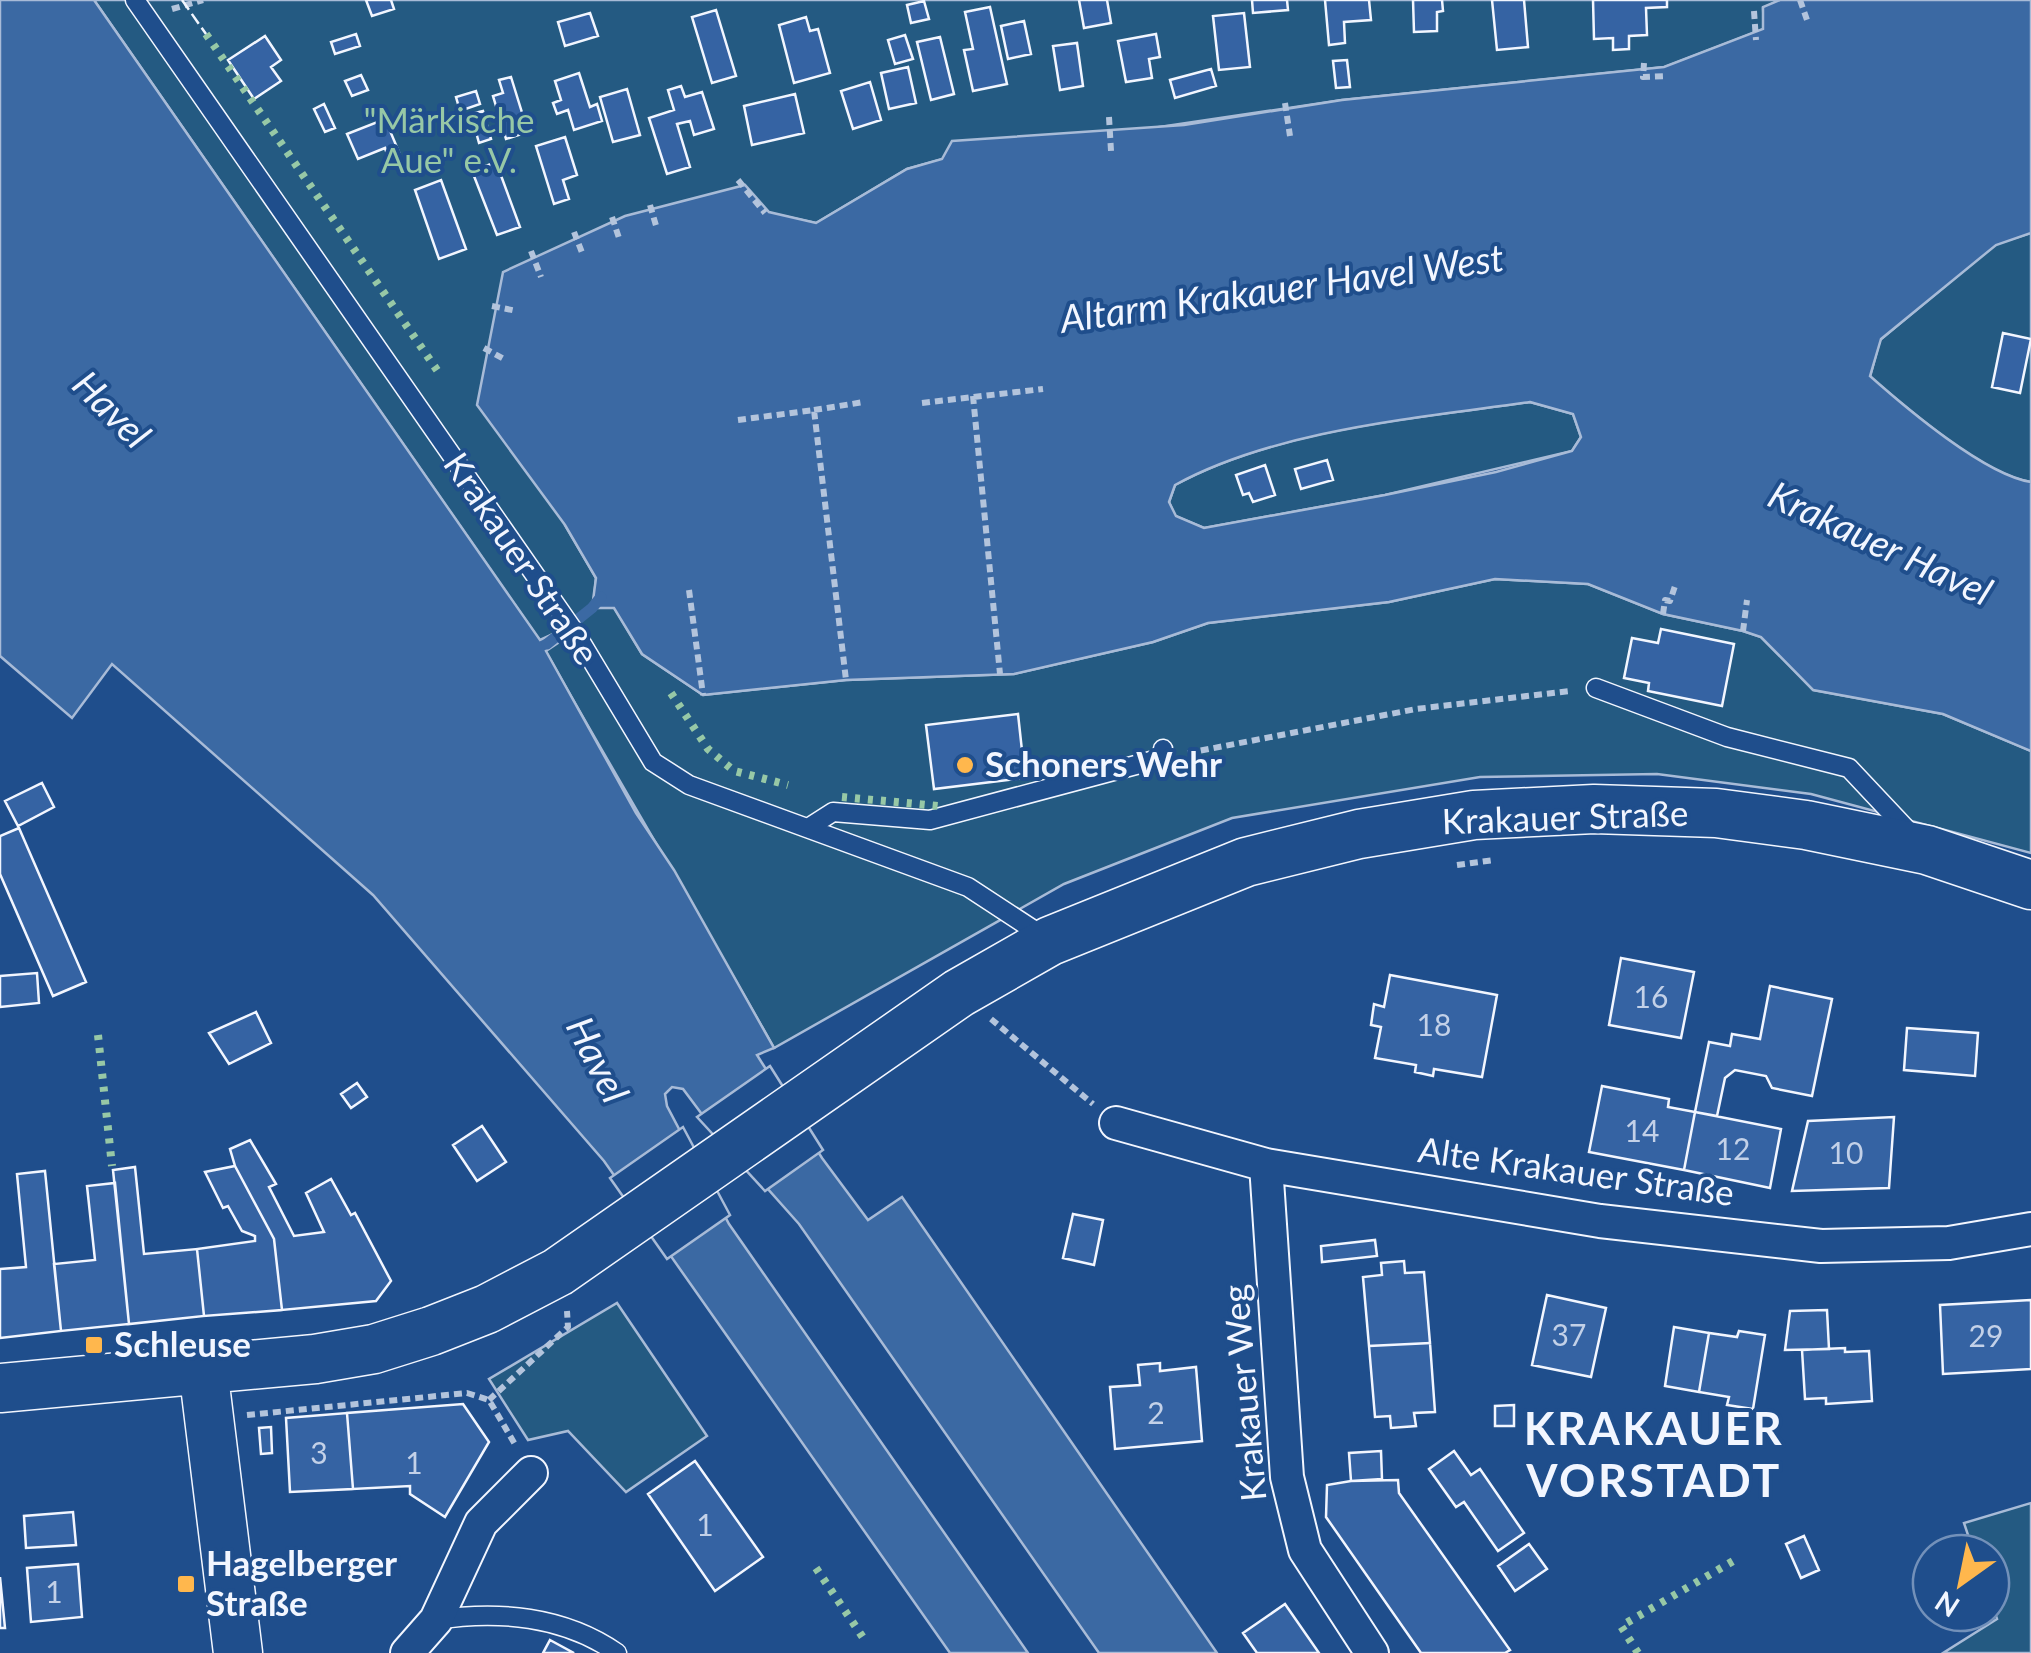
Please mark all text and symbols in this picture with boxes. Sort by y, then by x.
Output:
park label: "Märkische Aue" e.V. [363,98,535,180]
water label: Altarm Krakauer Havel West [1055,233,1506,341]
water label: Havel [64,360,161,457]
street label: Krakauer Straße [436,444,609,672]
water label: Krakauer Havel [1762,470,2000,614]
place label: Schoners Wehr [985,742,1222,784]
marker: Schoners Wehr [954,754,976,776]
street label: Krakauer Straße [1441,791,1689,841]
house number: 16 [1634,978,1668,1014]
house number: 18 [1417,1006,1451,1042]
water label: Havel [558,1008,640,1110]
house number: 14 [1625,1112,1659,1148]
street label: Alte Krakauer Straße [1416,1127,1737,1213]
house number: 12 [1716,1130,1750,1166]
house number: 10 [1829,1134,1863,1170]
street label: Krakauer Weg [1213,1283,1273,1503]
house number: 37 [1552,1316,1586,1352]
house number: 29 [1969,1317,2003,1353]
place label: Schleuse [114,1322,251,1364]
marker: Schleuse [83,1334,105,1356]
house number: 2 [1147,1394,1165,1430]
district label: KRAKAUER VORSTADT [1524,1401,1784,1507]
house number: 3 [310,1434,328,1470]
house number: 1 [405,1444,423,1480]
house number: 1 [696,1506,714,1542]
north arrow [1911,1533,2011,1633]
place label: Hagelberger Straße [206,1541,397,1623]
house number: 1 [45,1573,63,1609]
marker: Hagelberger Straße [175,1573,197,1595]
text: N [1929,1585,1965,1625]

